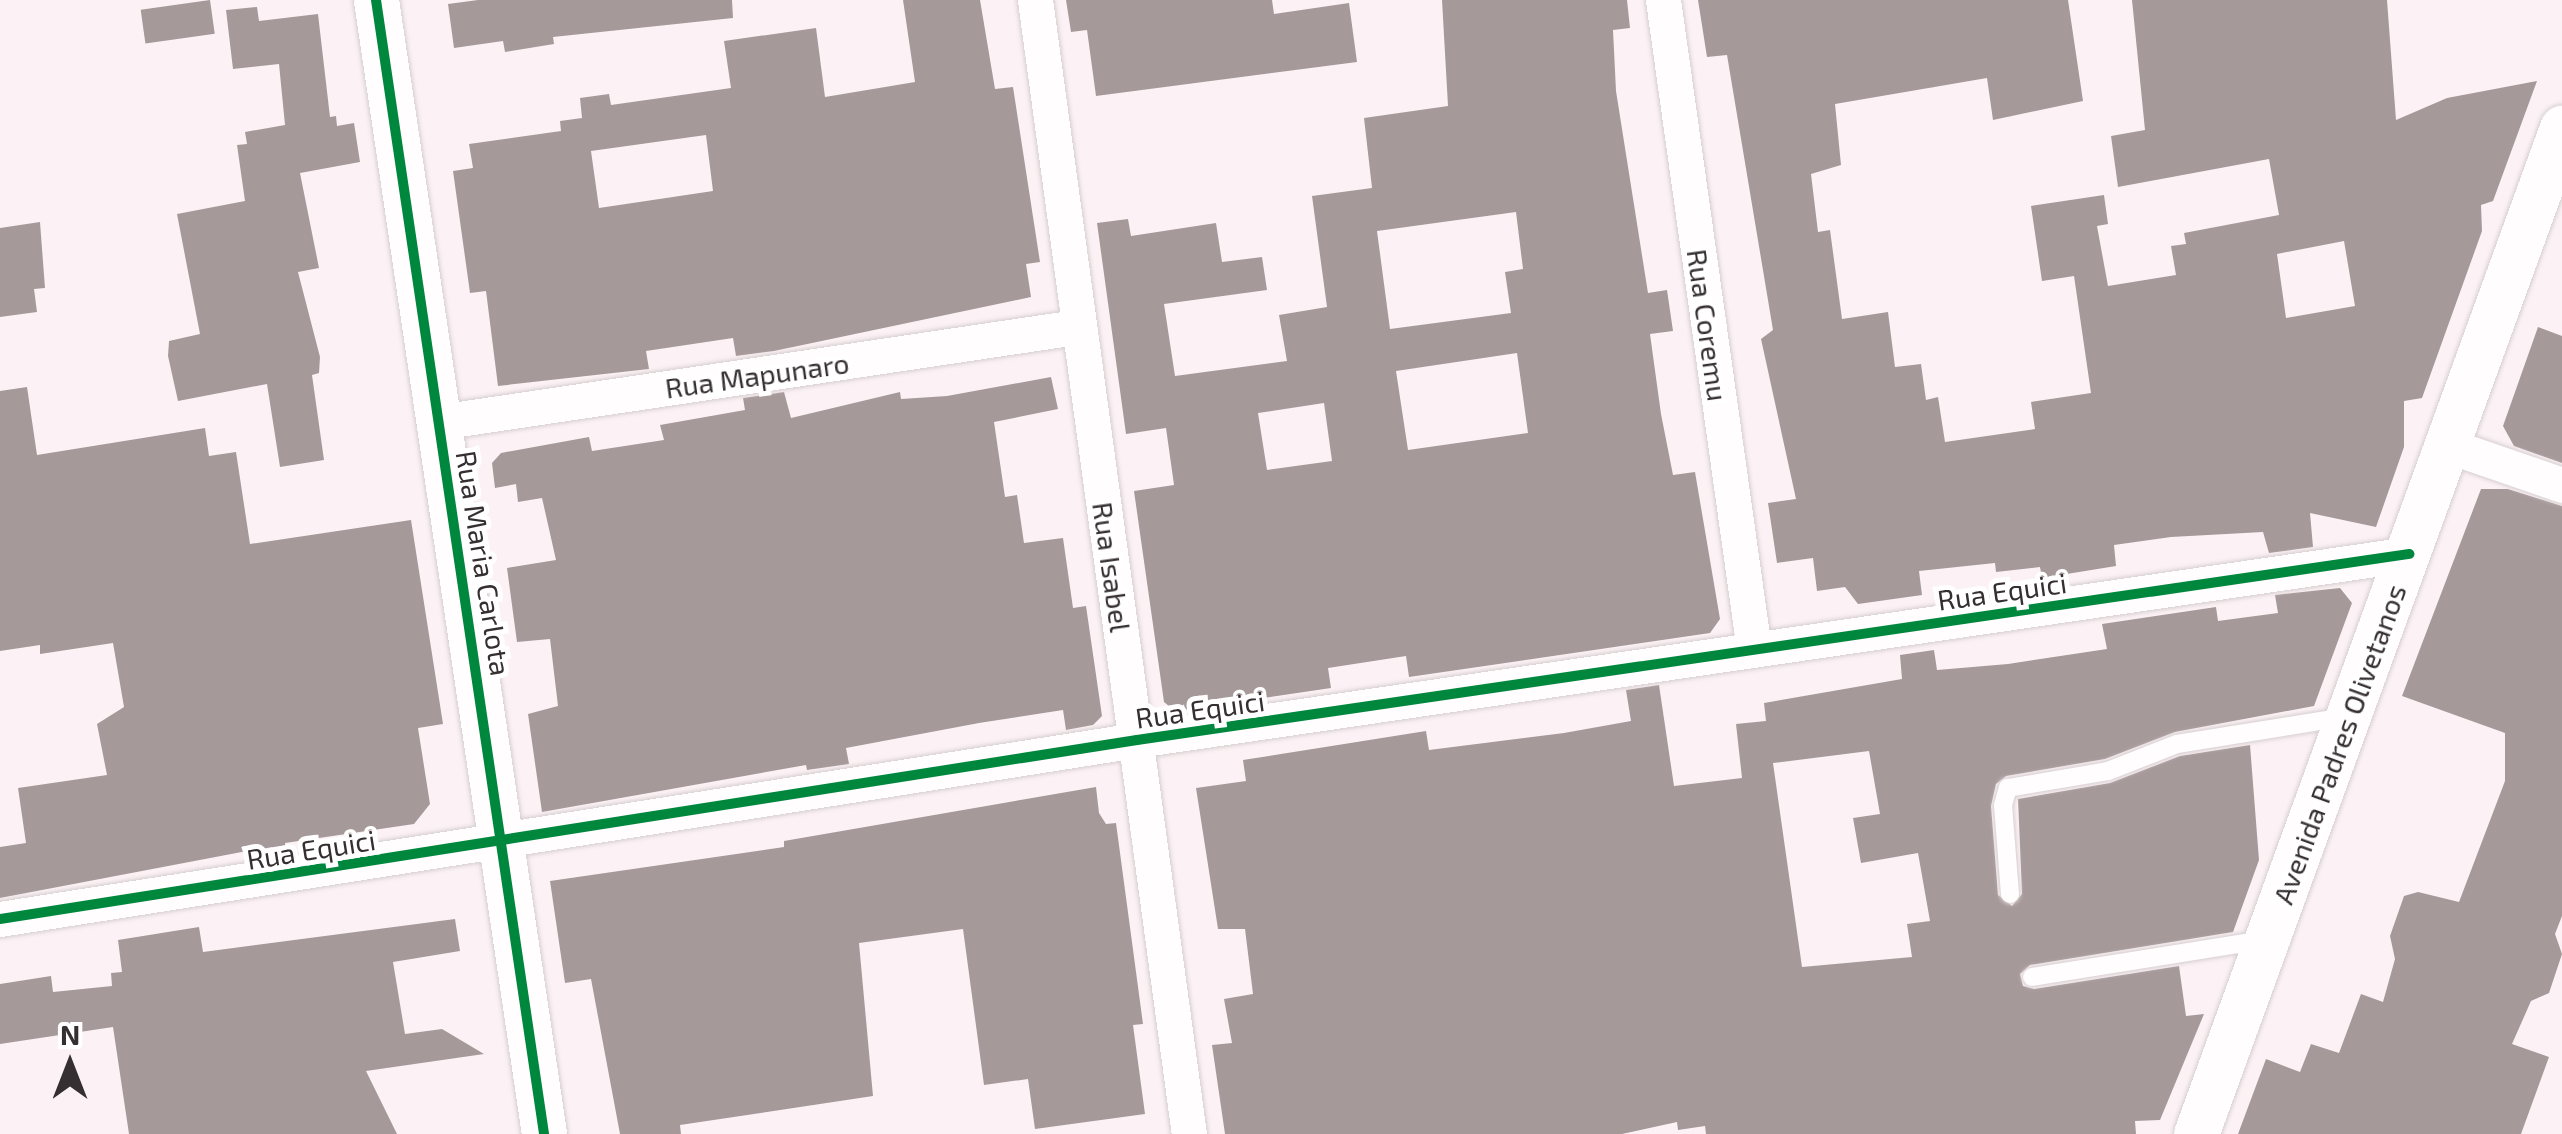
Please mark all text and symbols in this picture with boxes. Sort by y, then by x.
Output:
street label: Rua Coremu [1681,247,1735,403]
street label: Rua Mapunaro [663,345,851,405]
street label: Rua Maria Carlota [450,448,518,678]
street label: Rua Isabel [1086,500,1138,634]
street label: Rua Equici [1935,565,2069,617]
street label: Avenida Padres Olivetanos [2265,580,2413,908]
street label: Rua Equici [1133,683,1267,735]
street label: Rua Equici [244,822,378,876]
north arrow [20,1014,120,1114]
text: N [60,1017,80,1051]

